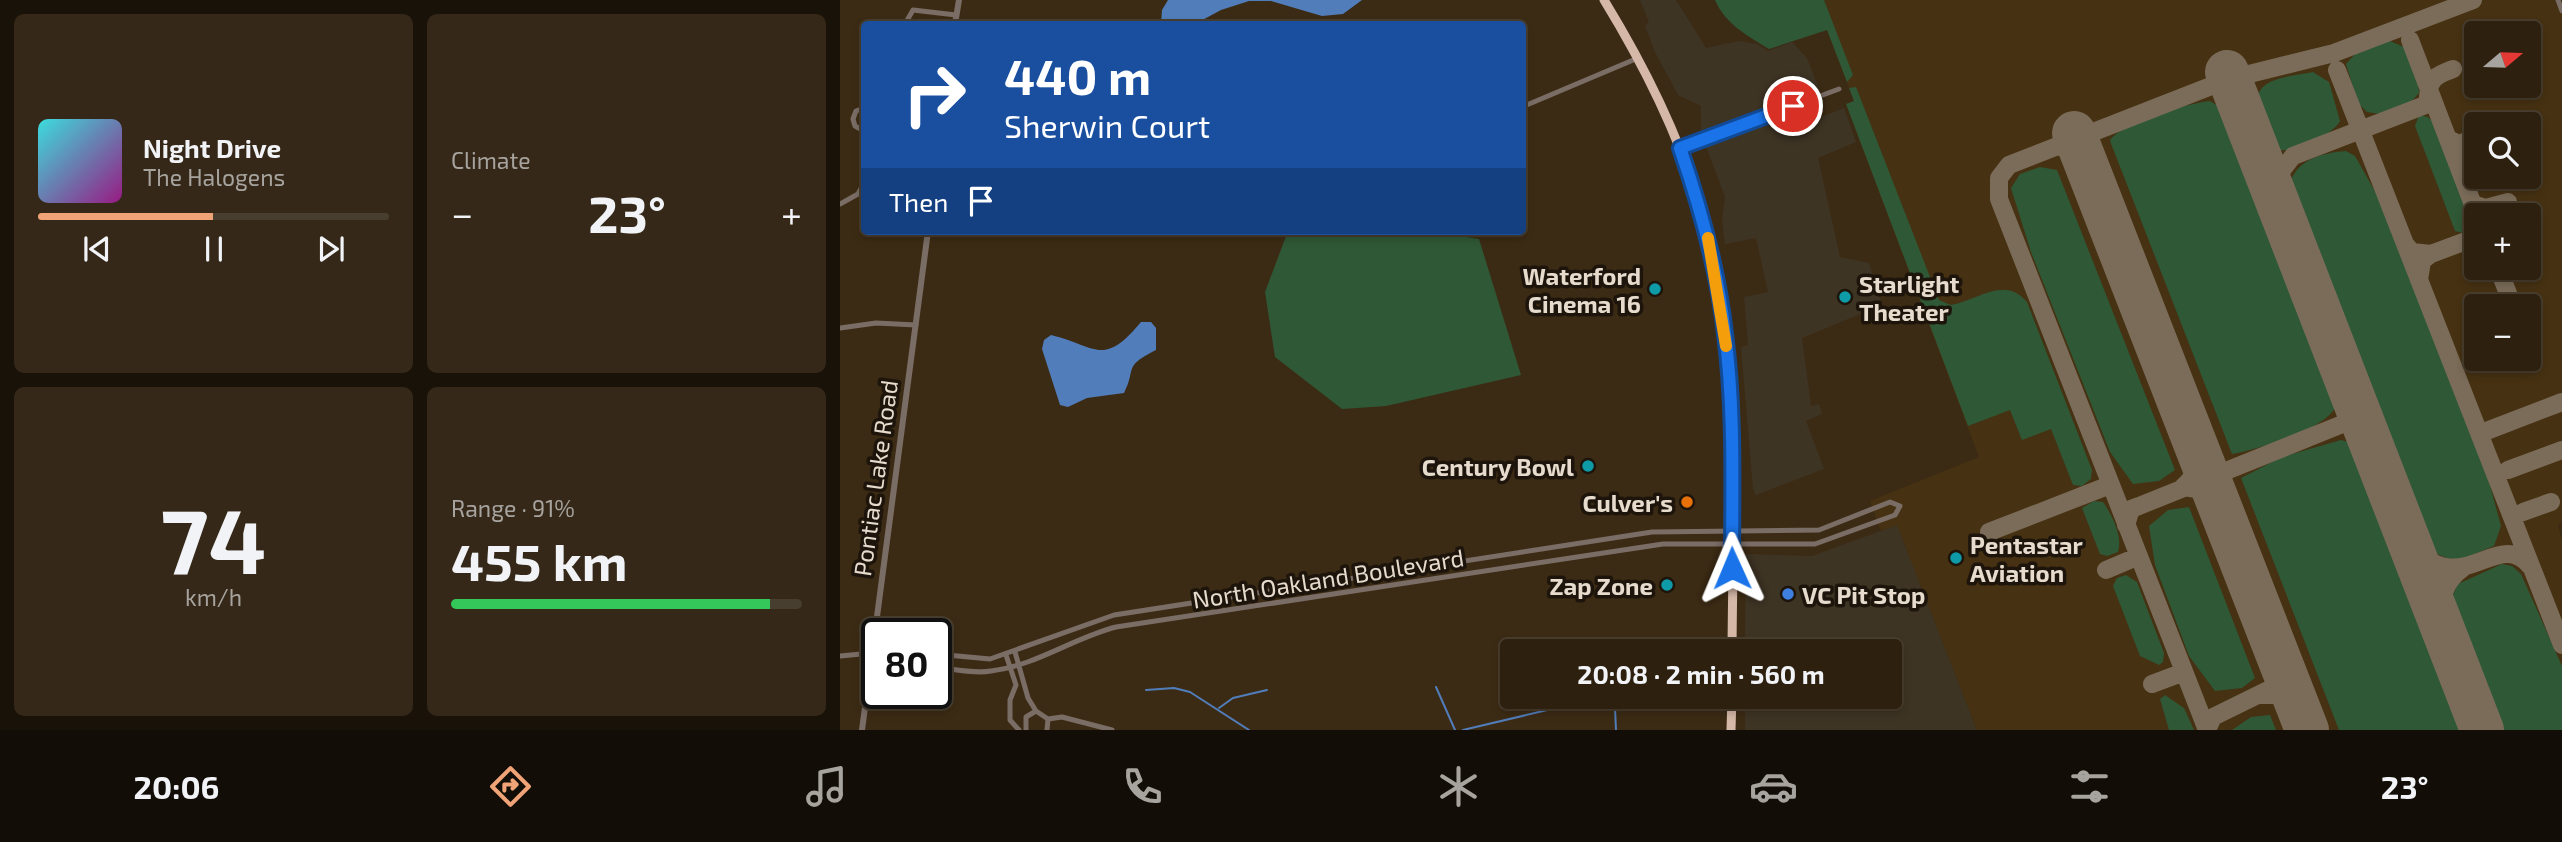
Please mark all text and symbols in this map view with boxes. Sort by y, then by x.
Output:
north arrow [2464,21,2541,98]
map controls [2464,21,2541,371]
text: 440 m [1004,46,1151,105]
icon: right [889,49,980,140]
pin [1763,76,1823,136]
icon: arrive [1774,87,1812,125]
text: Sherwin Court [1004,106,1210,144]
button: search [2464,112,2541,189]
text: Night Drive [143,132,281,163]
text: Climate [451,146,531,174]
text: The Halogens [143,163,285,191]
text: 23° [588,181,666,243]
icon: arrive [962,182,1000,220]
text: Then [889,186,948,217]
text: − [451,190,473,236]
text: + [781,190,802,236]
button: + [2464,203,2541,280]
icon: previous [78,230,116,268]
icon: pause [195,230,233,268]
icon: next [312,230,350,268]
place label: Waterford Cinema 16 [1522,261,1641,318]
place label: Starlight Theater [1859,269,1960,326]
marker: Waterford Cinema 16 [1647,281,1663,297]
marker: Starlight Theater [1837,289,1853,305]
button: − [2464,294,2541,371]
street label: Pontiac Lake Road [847,378,903,578]
place label: Century Bowl [1422,452,1574,481]
marker: Century Bowl [1580,458,1596,474]
text: 74 [160,483,267,592]
place label: Culver's [1582,488,1673,517]
text: Range · 91% [451,494,575,522]
marker: Culver's [1679,494,1695,510]
text: 455 km [451,529,628,591]
place label: Pentastar Aviation [1970,530,2084,587]
position arrow [1695,531,1769,605]
street label: North Oakland Boulevard [1190,542,1466,614]
marker: Pentastar Aviation [1948,550,1964,566]
place label: Zap Zone [1549,571,1653,600]
marker: Zap Zone [1659,577,1675,593]
place label: VC Pit Stop [1802,580,1925,609]
text: km/h [185,583,242,611]
marker: VC Pit Stop [1780,586,1796,602]
speed limit sign: 80 [861,618,952,709]
text: 20:08 · 2 min · 560 m [1577,658,1825,689]
icon: directions [486,762,535,811]
icon: music [802,762,851,811]
icon: phone [1118,762,1167,811]
icon: climate [1434,762,1483,811]
icon: car [1749,762,1798,811]
icon: filters [2065,762,2114,811]
text: 20:06 [133,767,219,805]
text: 23° [2381,767,2429,805]

